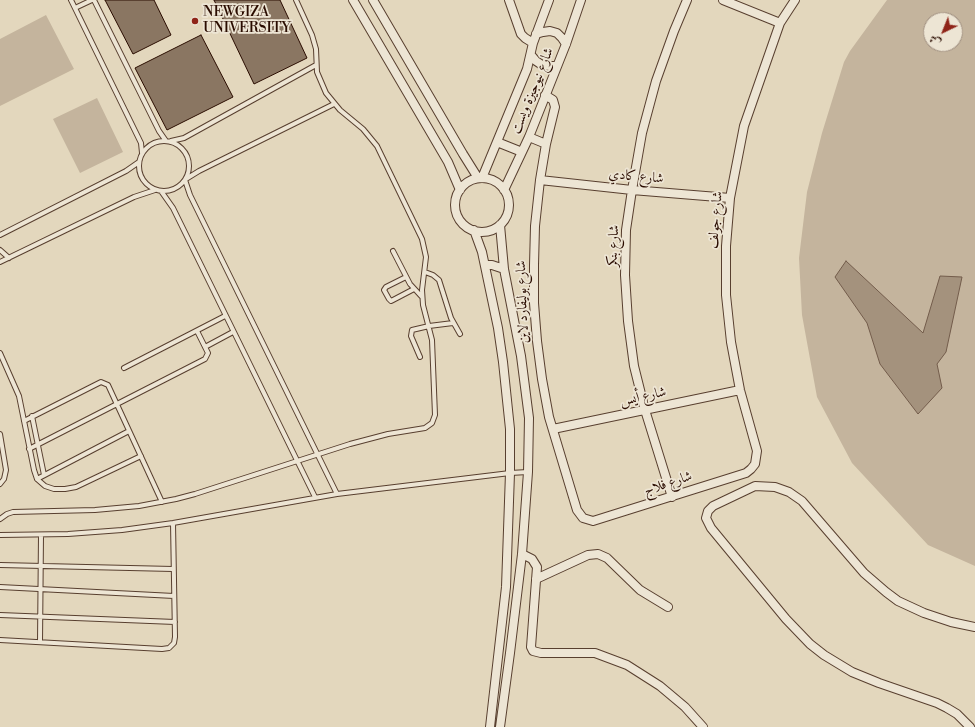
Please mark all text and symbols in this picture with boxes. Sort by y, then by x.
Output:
place label: NEWGIZA UNIVERSITY [203,5,291,38]
north arrow [923,12,963,52]
marker: NEWGIZA UNIVERSITY [190,16,200,26]
text: ش [927,31,944,49]
street label: شارع نيوجيزة ويست [508,45,558,137]
street label: شارع كادي [608,166,664,188]
street label: شارع جولف [705,191,727,249]
street label: شارع بنكر [605,224,623,268]
street label: شارع بوليفارد لاين [513,260,533,344]
street label: شارع أيس [618,384,668,410]
street label: شارع فلاج [642,468,694,500]

